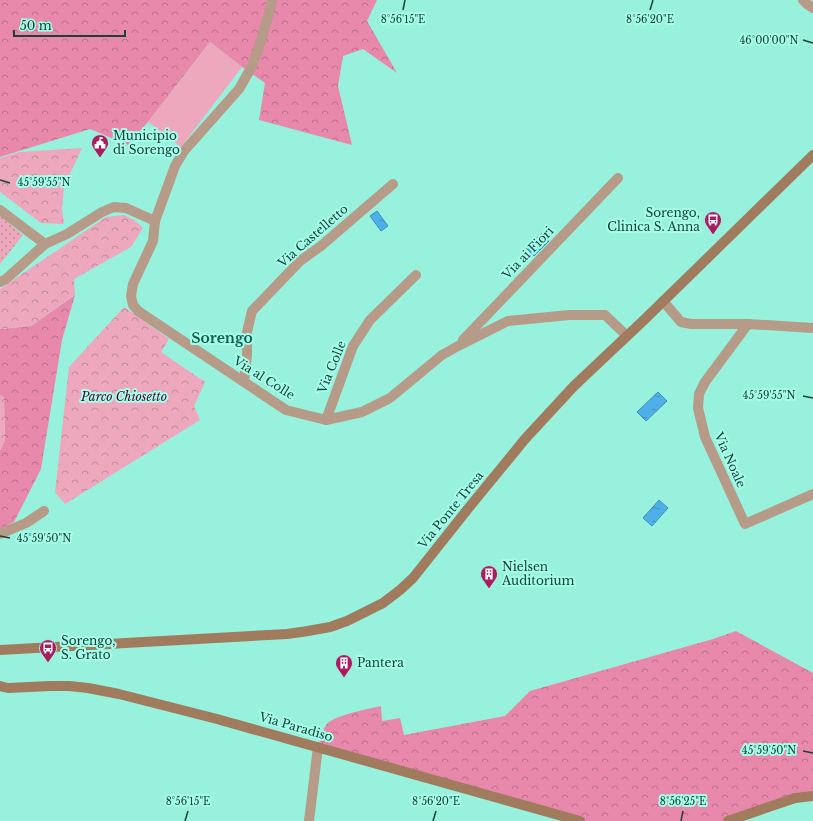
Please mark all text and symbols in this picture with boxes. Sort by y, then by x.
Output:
scale bar [14,12,125,38]
text: 8°56'15"E [381,13,425,26]
text: 8°56'20"E [626,13,674,26]
text: 50 m [20,18,52,33]
text: 46°00'00"N [739,34,799,47]
place label: Municipio di Sorengo [113,128,180,157]
public building icon: Municipio di Sorengo [90,133,110,158]
text: 45°59'55"N [18,176,70,189]
street label: Via Castelletto [274,201,351,271]
place label: Sorengo, Clinica S. Anna [607,205,700,234]
bus stop icon: Sorengo, Clinica S. Anna [703,210,723,235]
street label: Via ai Fiori [498,223,556,283]
district label: Sorengo [191,329,253,347]
street label: Via Colle [314,338,349,396]
street label: Via al Colle [230,352,298,402]
park label: Parco Chiosetto [80,389,167,404]
text: 45°59'55"N [743,389,795,402]
street label: Via Noale [711,429,749,490]
street label: Via Ponte Tresa [414,468,487,552]
text: 45°59'50"N [17,532,71,545]
place label: Nielsen Auditorium [501,559,575,588]
building icon: Nielsen Auditorium [479,564,499,589]
place label: Sorengo, S. Grato [61,633,116,662]
bus stop icon: Sorengo, S. Grato [38,638,58,663]
building icon: Pantera [334,653,354,678]
place label: Pantera [357,655,404,670]
street label: Via Paradiso [257,709,335,744]
text: 45°59'50"N [742,744,796,757]
text: 8°56'15"E [166,795,210,808]
text: 8°56'20"E [412,795,460,808]
text: 8°56'25"E [660,795,706,808]

